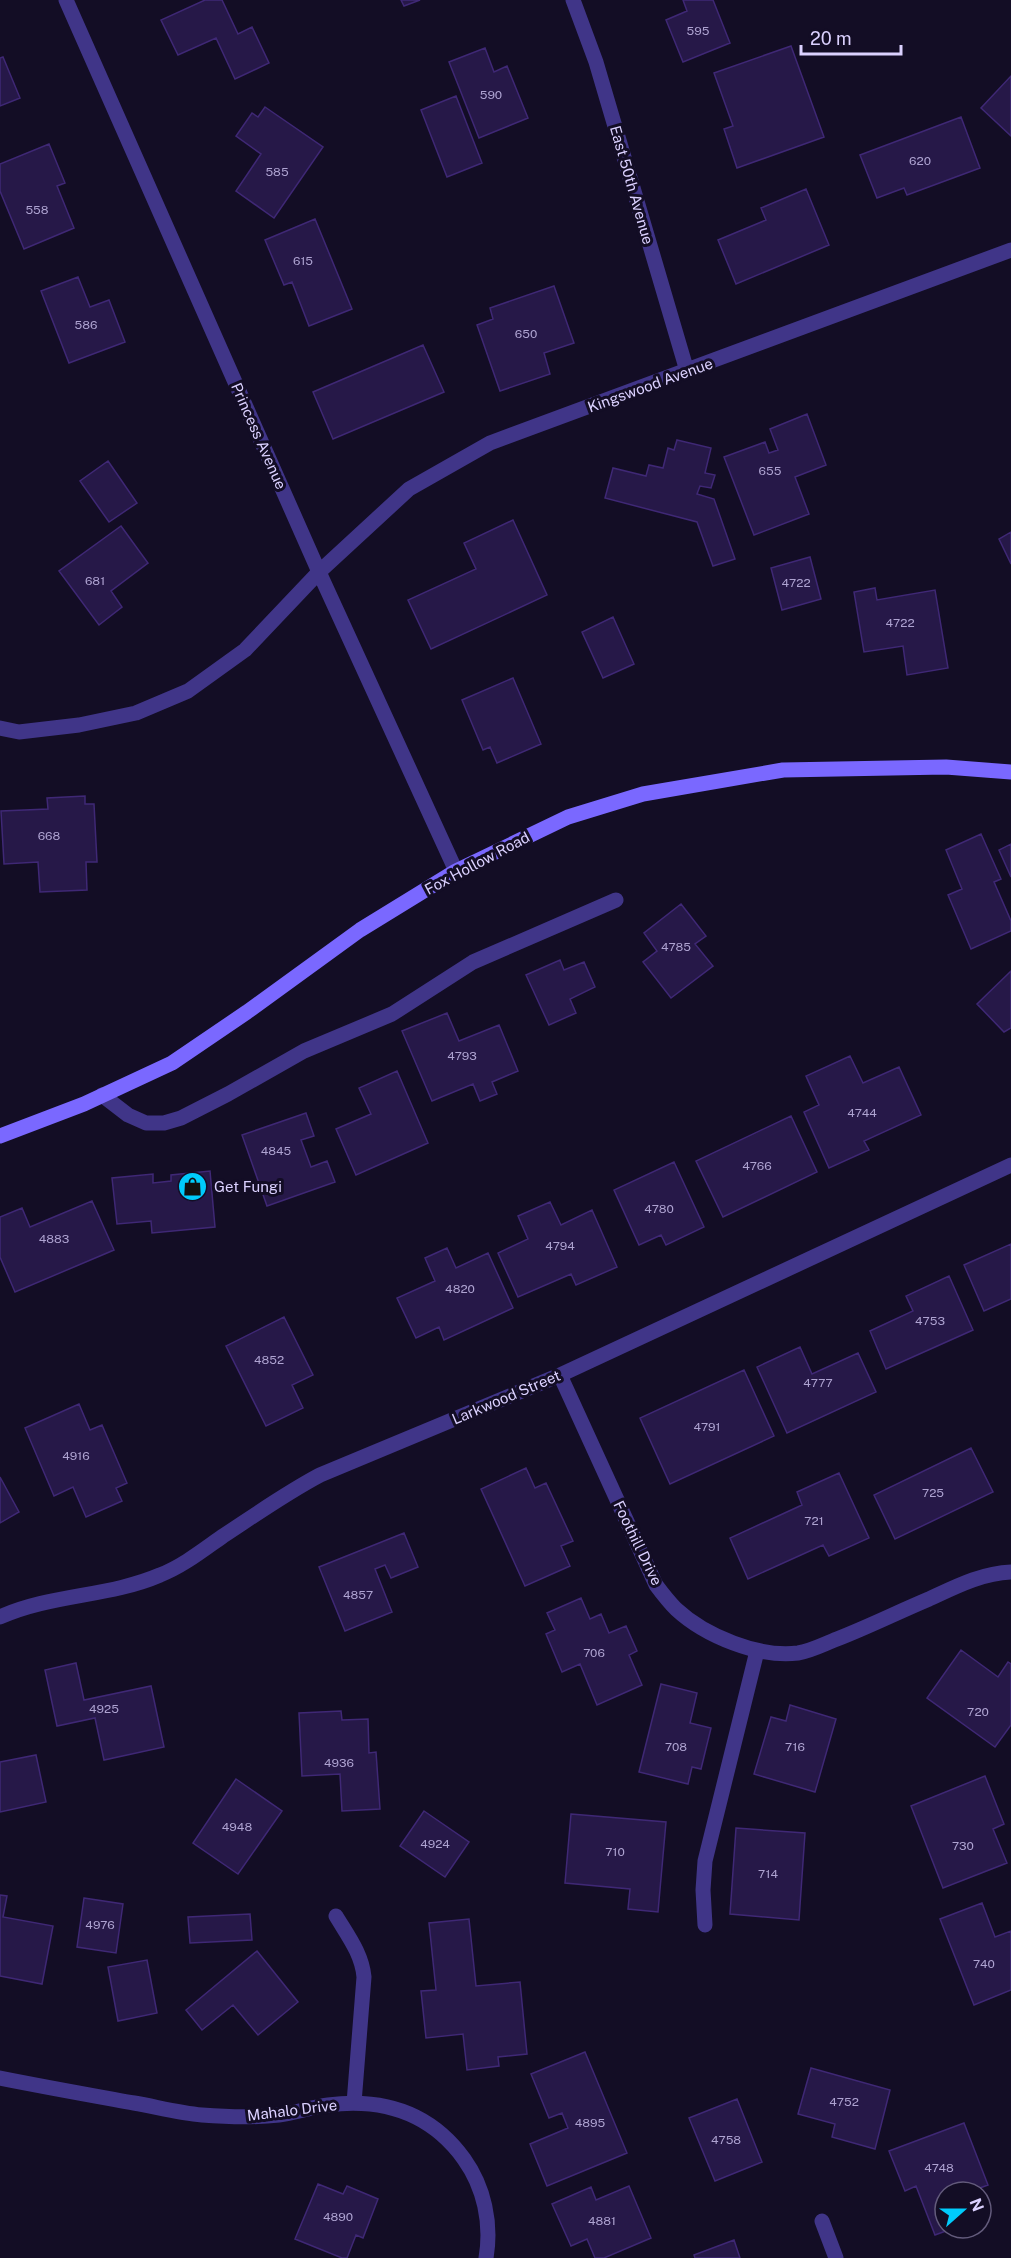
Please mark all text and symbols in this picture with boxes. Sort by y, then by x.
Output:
scale bar [801,18,902,56]
house number: 595 [687,24,710,38]
text: 20 m [810,28,852,49]
house number: 590 [480,88,502,102]
street label: East 50th Avenue [607,124,657,246]
house number: 620 [909,154,931,168]
house number: 585 [265,165,289,179]
house number: 558 [25,203,49,217]
house number: 615 [293,254,313,268]
house number: 586 [75,318,97,332]
house number: 650 [515,327,537,341]
street label: Kingswood Avenue [585,354,715,416]
street label: Princess Avenue [228,380,290,492]
house number: 655 [759,464,782,478]
house number: 681 [85,574,105,588]
house number: 4722 [781,576,811,590]
house number: 4722 [885,616,915,630]
street label: Fox Hollow Road [422,828,532,898]
house number: 668 [38,829,61,843]
house number: 4785 [661,940,691,954]
house number: 4793 [447,1049,477,1063]
house number: 4744 [847,1106,877,1120]
house number: 4845 [261,1144,292,1158]
house number: 4766 [742,1159,772,1173]
shop icon: Get Fungi [177,1170,209,1202]
place label: Get Fungi [214,1178,282,1195]
house number: 4780 [644,1202,674,1216]
house number: 4883 [39,1232,69,1246]
house number: 4794 [545,1239,575,1253]
house number: 4820 [445,1282,475,1296]
house number: 4753 [915,1314,945,1328]
house number: 4852 [254,1353,284,1367]
street label: Larkwood Street [449,1366,563,1428]
house number: 4777 [803,1376,833,1390]
house number: 4791 [694,1420,720,1434]
house number: 4916 [62,1449,90,1463]
house number: 725 [922,1486,944,1500]
street label: Foothill Drive [610,1498,666,1588]
house number: 721 [804,1514,824,1528]
house number: 4857 [343,1588,373,1602]
house number: 706 [583,1646,605,1660]
house number: 4925 [89,1702,119,1716]
house number: 720 [967,1705,989,1719]
house number: 708 [665,1740,687,1754]
house number: 716 [785,1740,805,1754]
house number: 4936 [324,1756,354,1770]
house number: 4948 [222,1820,252,1834]
house number: 4924 [420,1837,450,1851]
house number: 730 [952,1839,974,1853]
house number: 710 [605,1845,625,1859]
house number: 714 [758,1867,778,1881]
house number: 4976 [85,1918,115,1932]
house number: 740 [973,1957,995,1971]
house number: 4752 [829,2095,859,2109]
street label: Mahalo Drive [246,2096,338,2124]
house number: 4895 [575,2116,606,2130]
house number: 4758 [711,2133,741,2147]
house number: 4748 [924,2161,954,2175]
north arrow [933,2180,993,2240]
text: N [965,2196,988,2214]
house number: 4890 [323,2210,353,2224]
house number: 4881 [588,2214,616,2228]

